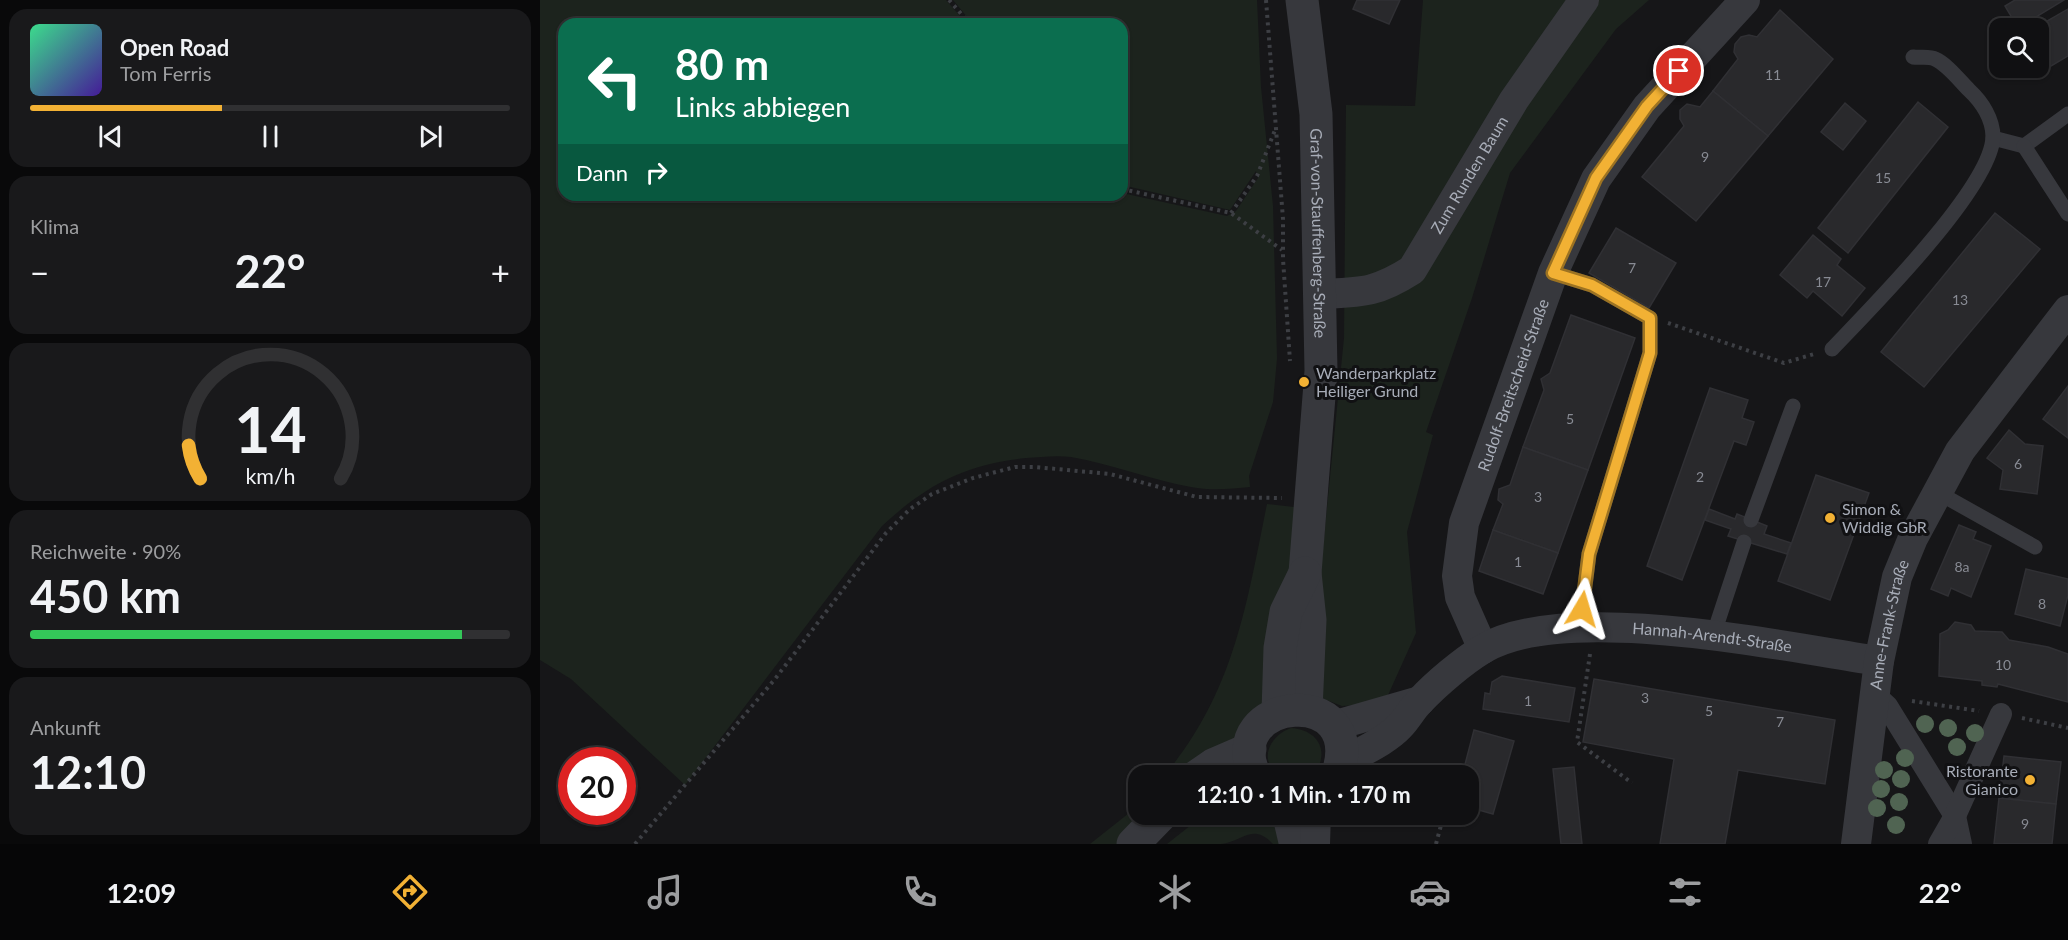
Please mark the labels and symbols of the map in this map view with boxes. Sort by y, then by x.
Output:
pin [1653,45,1704,96]
house number: 11 [1765,66,1781,83]
street label: Zum Runden Baum [1426,112,1511,237]
street label: Graf-von-Stauffenberg-Straße [1307,128,1330,338]
house number: 9 [1701,148,1709,165]
house number: 15 [1875,169,1891,186]
house number: 7 [1628,259,1636,276]
house number: 17 [1815,273,1831,290]
house number: 13 [1952,291,1968,308]
street label: Rudolf-Breitscheid-Straße [1473,296,1552,474]
place label: Wanderparkplatz Heiliger Grund [1316,363,1436,400]
marker: Wanderparkplatz Heiliger Grund [1297,375,1311,389]
house number: 5 [1566,410,1574,427]
house number: 6 [2014,455,2022,472]
house number: 2 [1696,468,1704,485]
house number: 3 [1534,488,1542,505]
place label: Simon & Widdig GbR [1842,499,1927,536]
marker: Simon & Widdig GbR [1823,511,1837,525]
house number: 1 [1514,553,1522,570]
street label: Anne-Frank-Straße [1865,556,1912,691]
house number: 8a [1954,558,1970,575]
position arrow [1550,577,1614,641]
house number: 8 [2038,595,2046,612]
street label: Hannah-Arendt-Straße [1632,618,1793,656]
house number: 10 [1995,656,2011,673]
house number: 3 [1641,689,1649,706]
house number: 1 [1524,692,1532,709]
house number: 5 [1705,702,1713,719]
house number: 7 [1776,713,1784,730]
speed limit sign: 20 [558,747,636,825]
place label: Ristorante Gianico [1946,761,2018,798]
marker: Ristorante Gianico [2023,773,2037,787]
house number: 9 [2021,815,2029,832]

